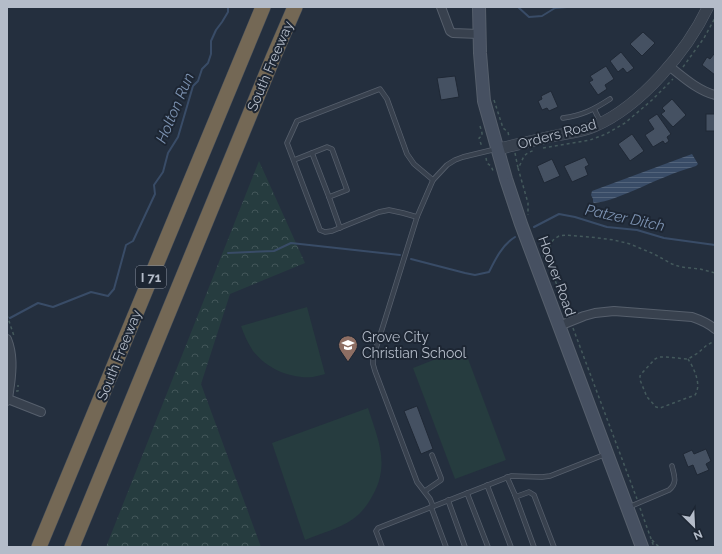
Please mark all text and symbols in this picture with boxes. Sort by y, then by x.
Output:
street label: South Freeway [244,18,296,113]
water label: Holton Run [152,70,198,146]
street label: Orders Road [516,116,598,152]
water label: Patzer Ditch [584,201,666,235]
street label: Hoover Road [535,234,579,318]
road number: I 71 [136,266,166,288]
street label: South Freeway [94,307,145,403]
place label: Grove City Christian School [362,329,467,361]
school or university icon: Grove City Christian School [337,334,359,362]
north arrow [674,506,714,546]
text: N [691,527,704,542]

